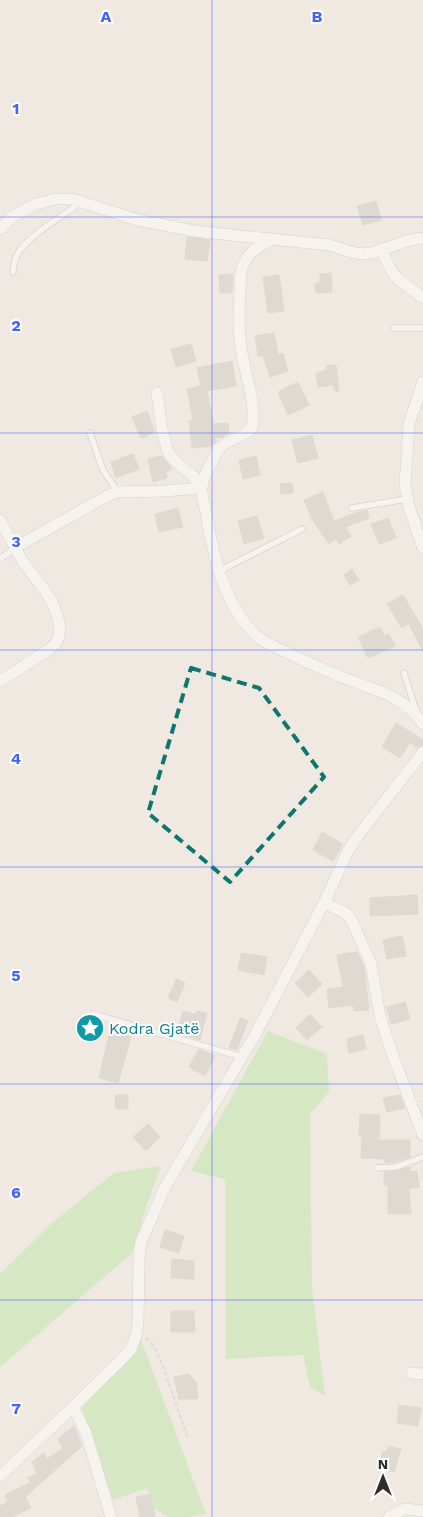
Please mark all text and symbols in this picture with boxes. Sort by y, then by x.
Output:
text: A [101,7,112,26]
text: B [312,7,323,26]
text: 1 [13,99,19,118]
text: 2 [11,316,21,335]
text: 3 [11,532,21,551]
text: 4 [11,749,21,768]
text: 5 [11,966,21,985]
place icon: Kodra Gjatë [75,1013,105,1043]
place label: Kodra Gjatë [109,1019,199,1038]
text: 6 [11,1183,21,1202]
text: 7 [11,1399,21,1418]
north arrow [358,1452,408,1502]
text: N [378,1456,388,1472]

